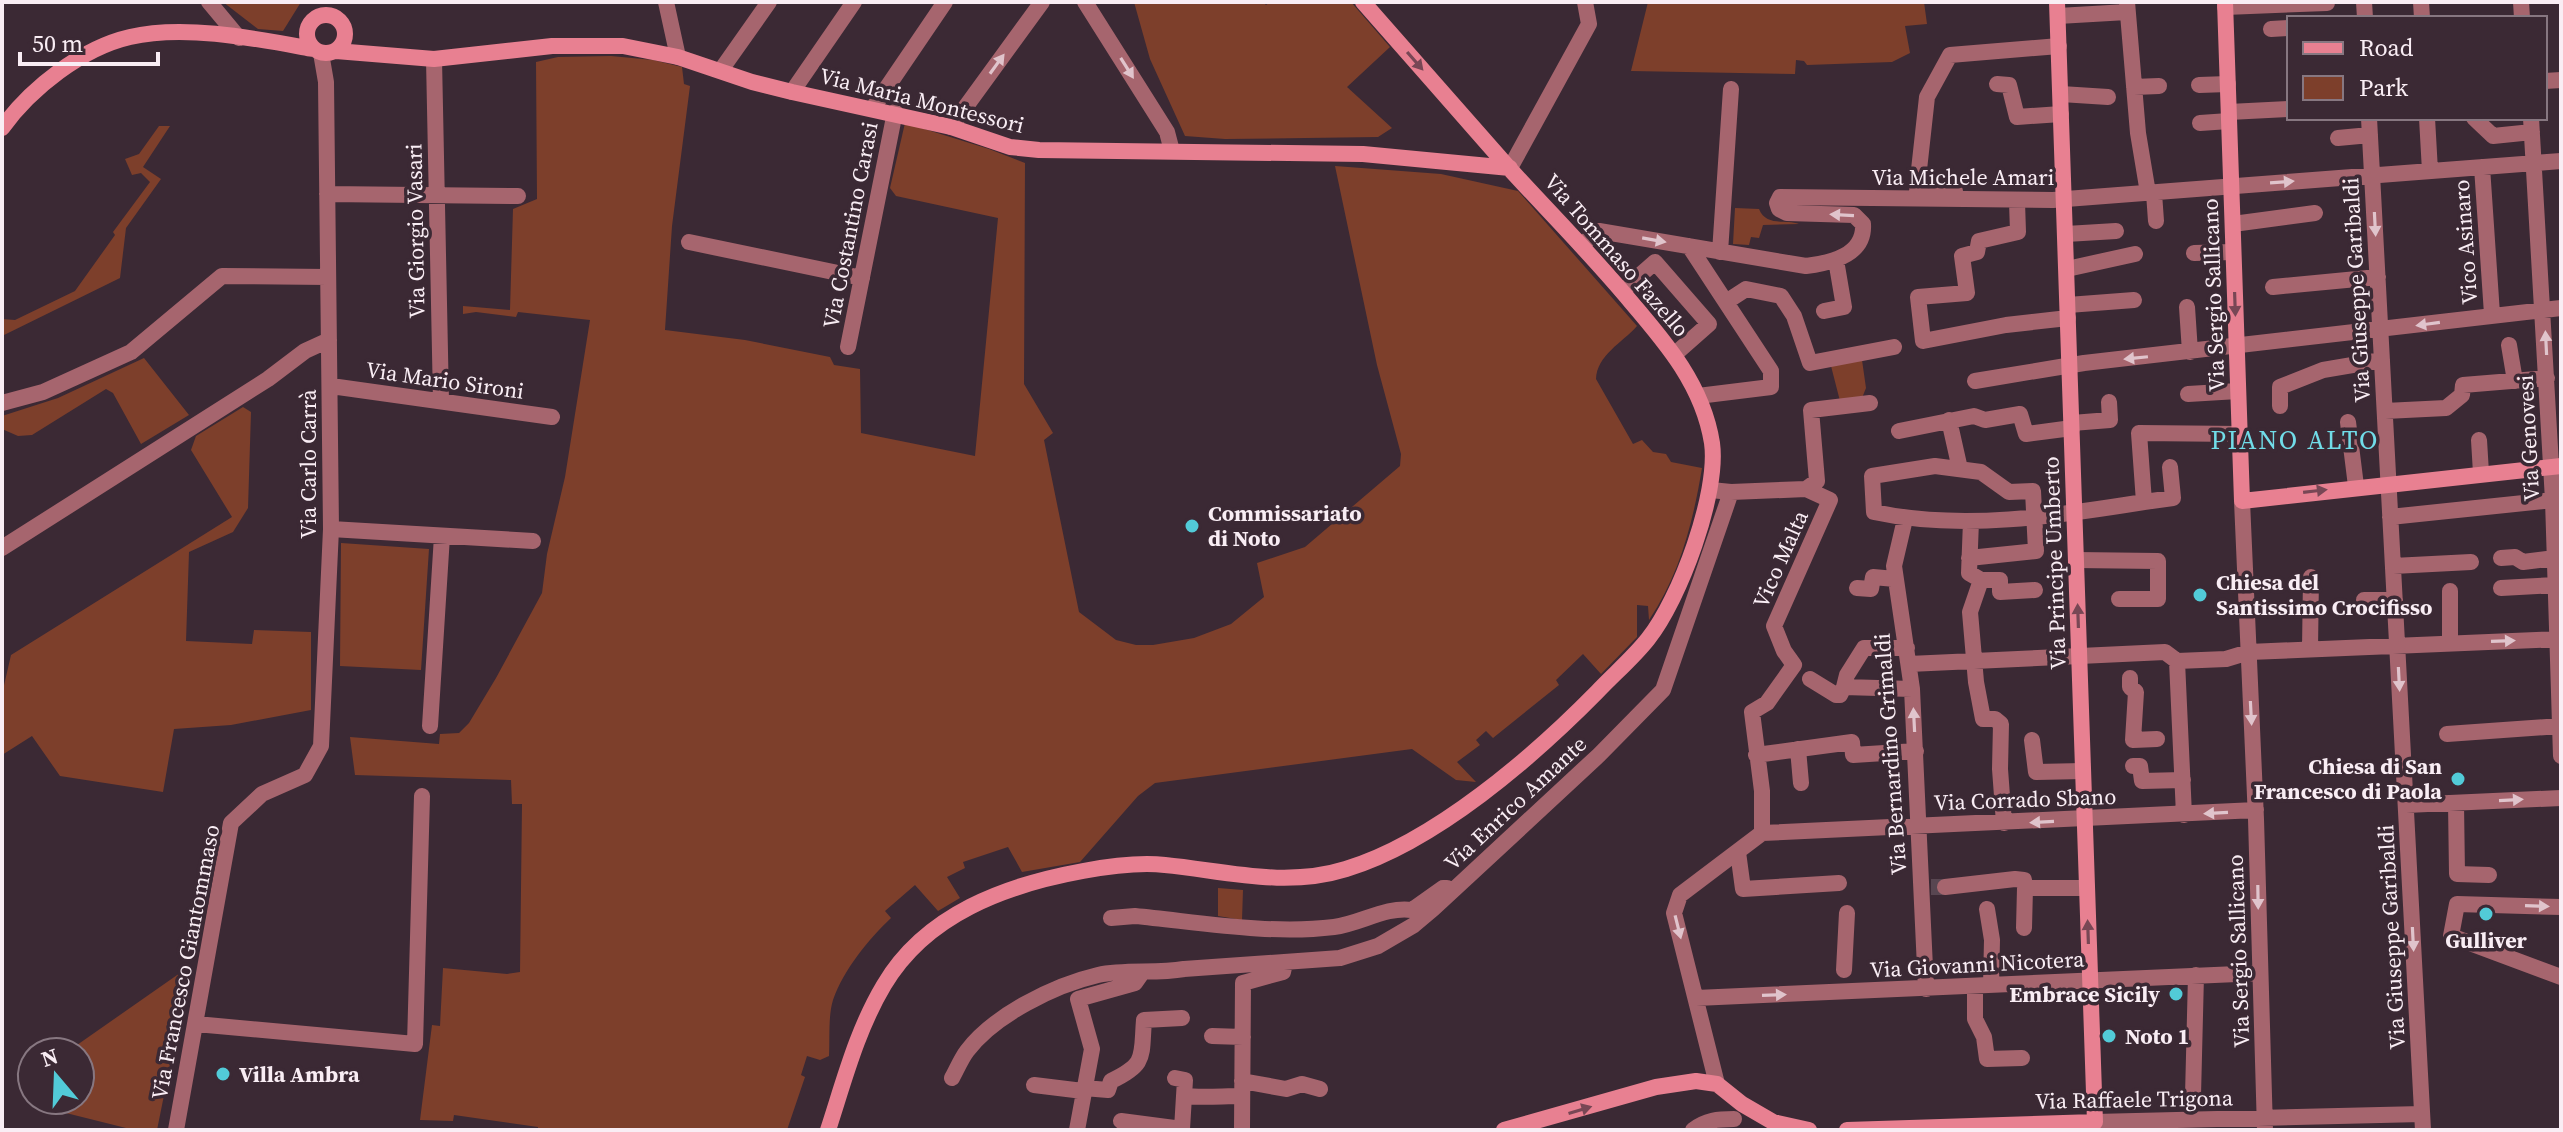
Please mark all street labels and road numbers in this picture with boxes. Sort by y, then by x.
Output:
street label: Via Maria Montessori [817,60,1027,140]
street label: Via Costantino Carasi [815,119,885,331]
street label: Via Giorgio Vasari [398,143,432,319]
street label: Via Michele Amari [1872,162,2054,192]
street label: Via Tommaso Fazello [1538,167,1696,343]
street label: Via Giuseppe Garibaldi [2335,177,2377,403]
street label: Vico Asinaro [2446,179,2484,305]
street label: Via Sergio Sallicano [2195,198,2231,392]
street label: Via Mario Sironi [364,354,526,406]
street label: Via Genovesi [2510,374,2546,502]
street label: Via Carlo Carrà [293,389,323,539]
street label: Via Principe Umberto [2035,456,2073,670]
street label: Vico Malta [1745,505,1815,613]
street label: Via Bernardino Grimaldi [1867,632,1913,876]
street label: Via Enrico Amante [1437,729,1593,877]
street label: Via Corrado Sbano [1933,781,2117,817]
street label: Via Francesco Giantommaso [144,822,226,1102]
street label: Via Giuseppe Garibaldi [2370,824,2412,1050]
street label: Via Sergio Sallicano [2220,854,2256,1048]
street label: Via Giovanni Nicotera [1869,943,2086,985]
street label: Via Raffaele Trigona [2035,1082,2234,1116]

